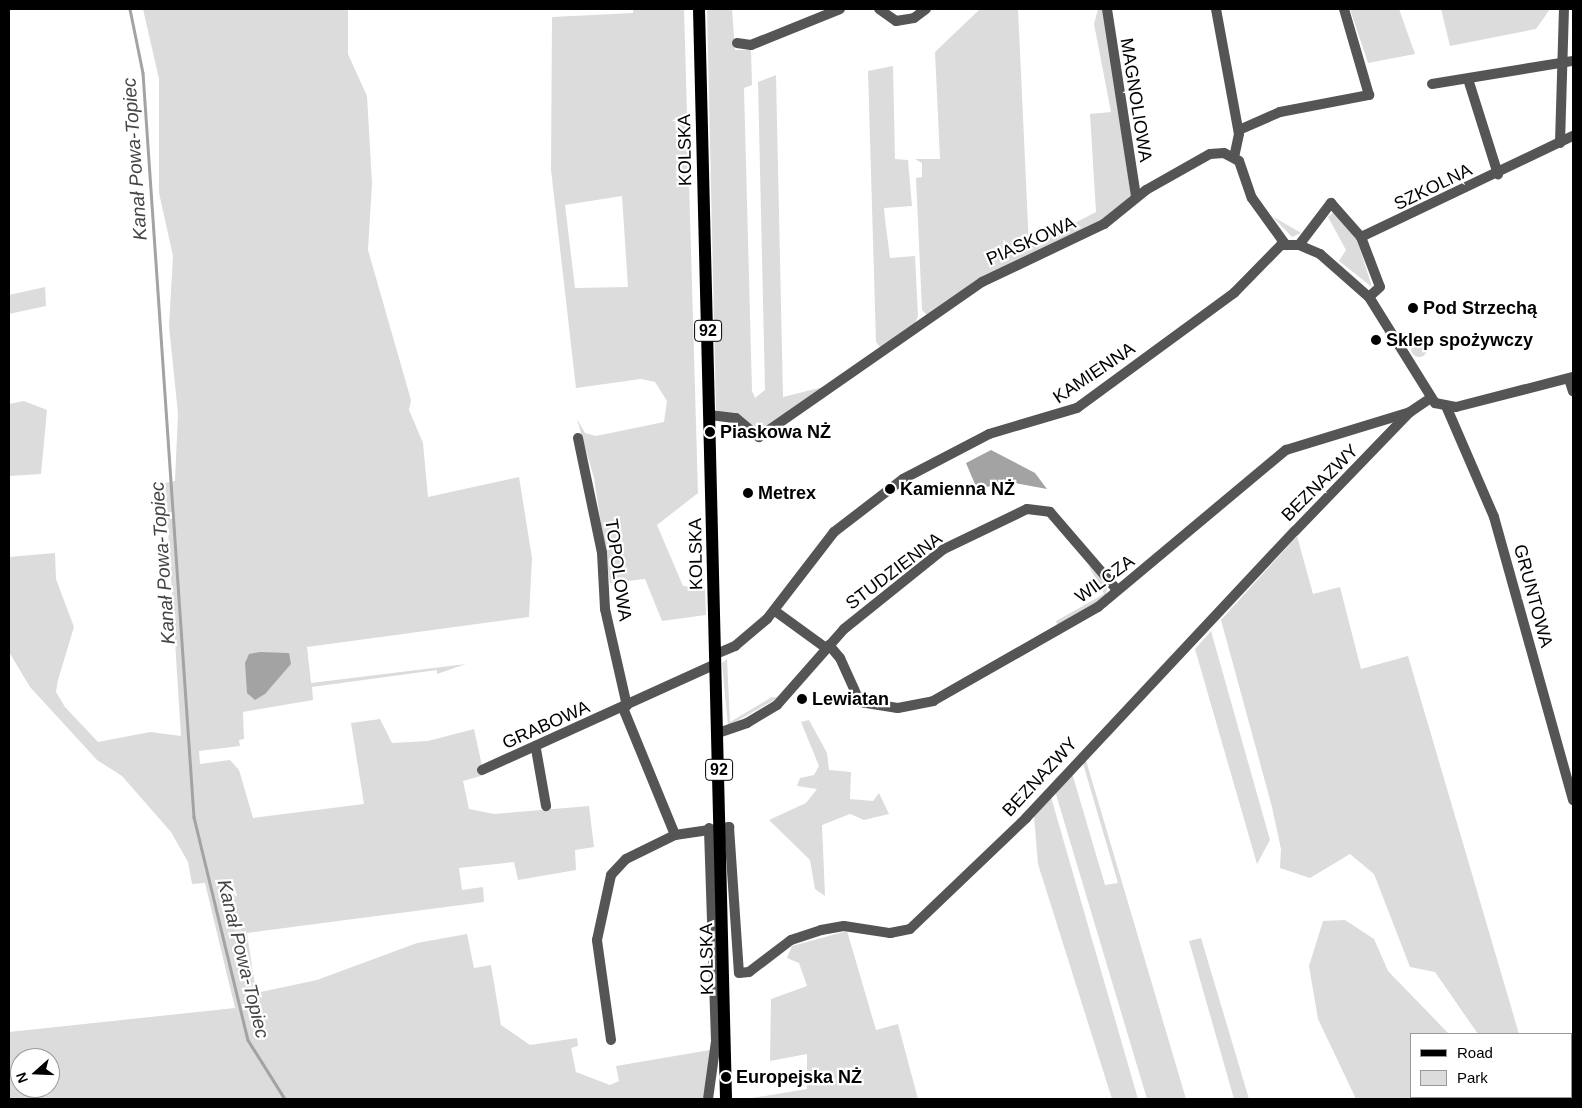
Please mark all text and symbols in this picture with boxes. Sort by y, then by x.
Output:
street label: MAGNOLIOWA [1116,36,1156,164]
water label: Kanał Powa-Topiec [118,77,152,241]
street label: KOLSKA [674,114,696,186]
street label: SZKOLNA [1391,159,1475,215]
street label: PIASKOWA [983,212,1079,270]
place label: Pod Strzechą [1423,297,1537,319]
marker: Pod Strzechą [1407,302,1419,314]
road number: 92 [693,318,723,344]
place label: Sklep spożywczy [1386,329,1533,351]
marker: Sklep spożywczy [1370,334,1382,346]
street label: KAMIENNA [1049,338,1139,408]
place label: Piaskowa NŻ [720,421,831,443]
marker: Piaskowa NŻ [704,426,716,438]
street label: BEZNAZWY [1277,440,1363,526]
place label: Kamienna NŻ [900,478,1015,500]
water label: Kanał Powa-Topiec [146,481,180,645]
place label: Metrex [758,482,816,504]
marker: Kamienna NŻ [884,483,896,495]
marker: Metrex [742,487,754,499]
street label: TOPOLOWA [600,517,636,623]
street label: KOLSKA [685,518,707,590]
street label: STUDZIENNA [842,528,946,614]
street label: GRUNTOWA [1509,542,1557,650]
street label: WILCZA [1071,550,1139,608]
place label: Lewiatan [812,688,889,710]
marker: Lewiatan [796,693,808,705]
street label: GRABOWA [499,696,593,754]
street label: BEZNAZWY [998,733,1082,821]
road number: 92 [704,756,734,784]
water label: Kanał Powa-Topiec [212,877,274,1041]
street label: KOLSKA [696,923,718,995]
legend [1410,1033,1572,1098]
text: Road [1457,1044,1493,1061]
north arrow [10,1048,60,1098]
place label: Europejska NŻ [736,1066,862,1088]
text: Park [1457,1069,1488,1086]
text: N [13,1070,31,1085]
marker: Europejska NŻ [720,1071,732,1083]

